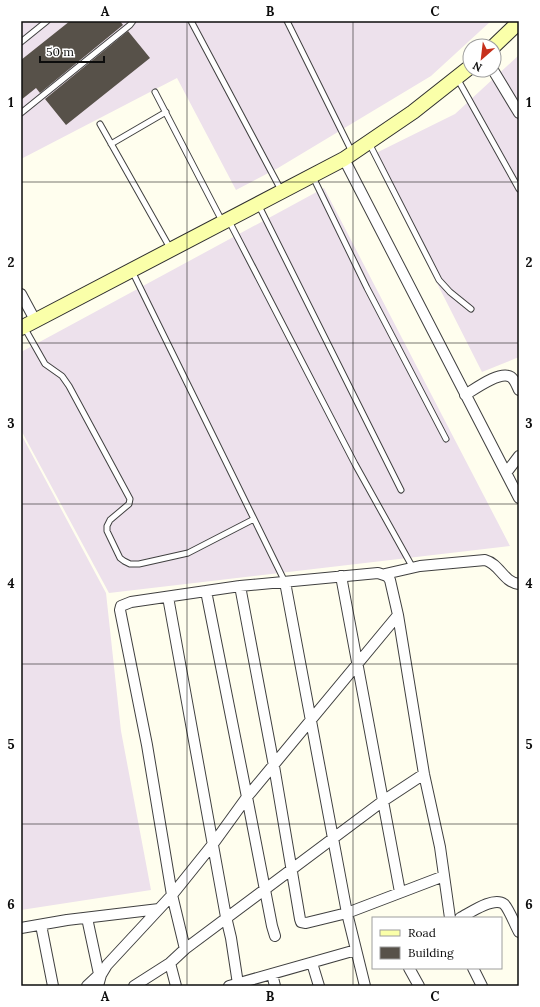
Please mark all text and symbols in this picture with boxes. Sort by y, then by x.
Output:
text: A [101,3,110,20]
text: B [266,3,275,20]
text: C [431,3,440,20]
scale bar [40,38,104,64]
north arrow [462,38,502,78]
text: 50 m [46,44,74,59]
text: N [470,58,484,75]
text: 1 [8,94,14,111]
text: 1 [526,94,532,111]
text: 2 [8,254,15,271]
text: 2 [526,254,533,271]
text: 3 [7,415,15,432]
text: 3 [525,415,533,432]
text: 4 [7,575,15,592]
text: 4 [525,575,533,592]
text: 5 [7,736,15,753]
text: 5 [525,736,533,753]
text: 6 [7,896,15,913]
text: 6 [525,896,533,913]
legend [372,917,502,969]
text: Road [408,925,436,940]
text: Building [408,945,454,960]
text: A [101,988,110,1005]
text: B [266,988,275,1005]
text: C [431,988,440,1005]

